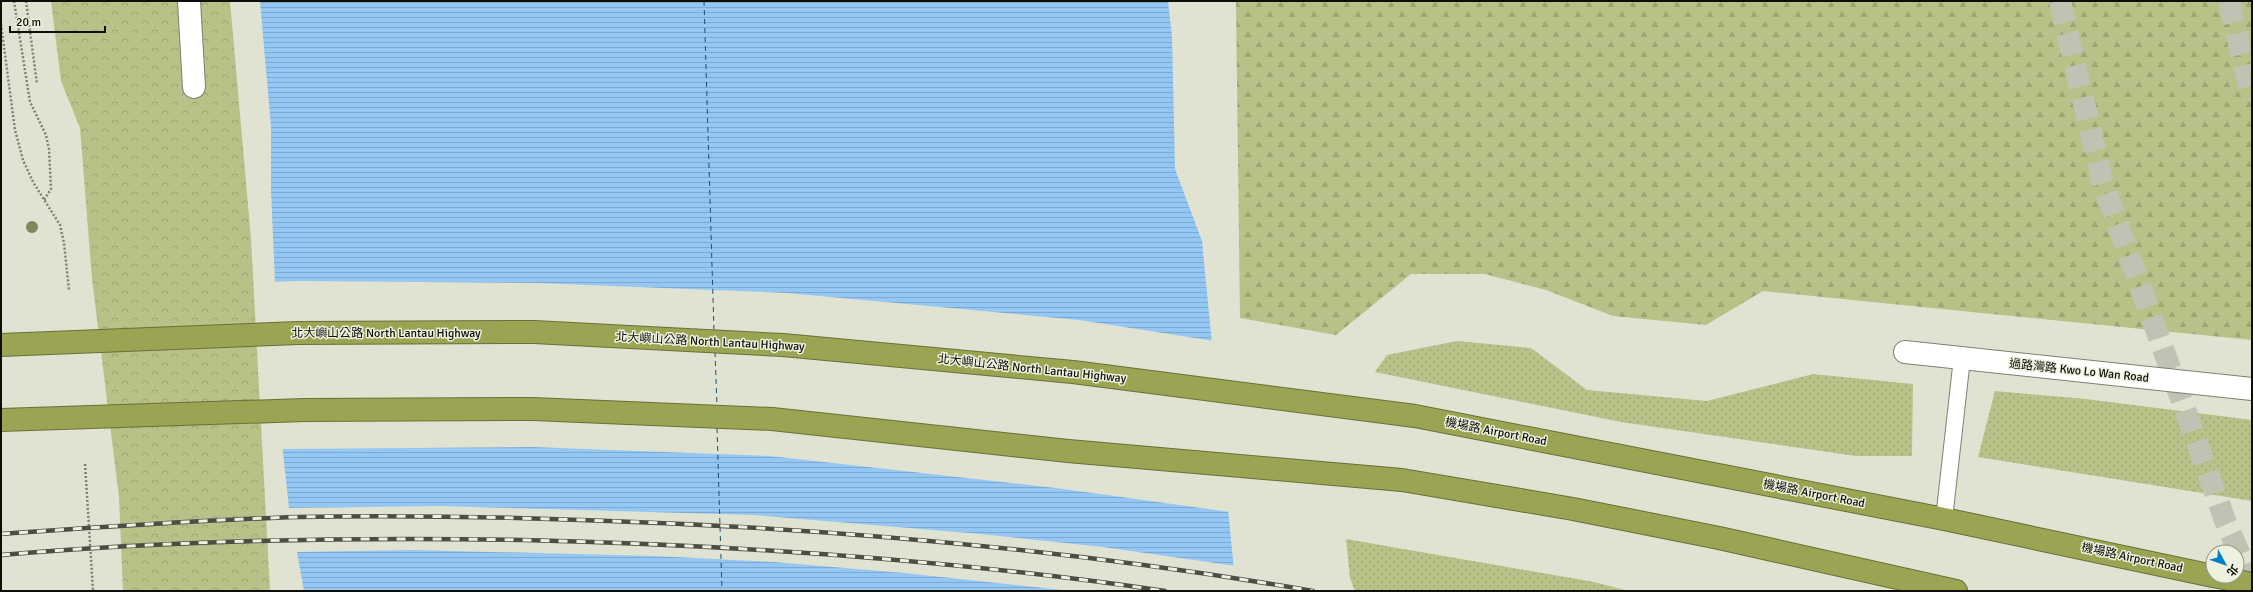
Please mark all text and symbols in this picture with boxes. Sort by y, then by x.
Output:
scale bar [10,8,105,34]
text: 20 m [16,15,41,30]
street label: 北大嶼山公路 North Lantau Highway [291,326,481,341]
street label: 北大嶼山公路 North Lantau Highway [615,330,805,354]
street label: 北大嶼山公路 North Lantau Highway [937,352,1127,386]
street label: 過路灣路 Kwo Lo Wan Road [2008,356,2150,386]
street label: 機場路 Airport Road [1444,415,1548,449]
street label: 機場路 Airport Road [1762,477,1866,511]
street label: 機場路 Airport Road [2080,540,2184,576]
north arrow [2205,544,2245,584]
text: 北 [2224,562,2241,578]

